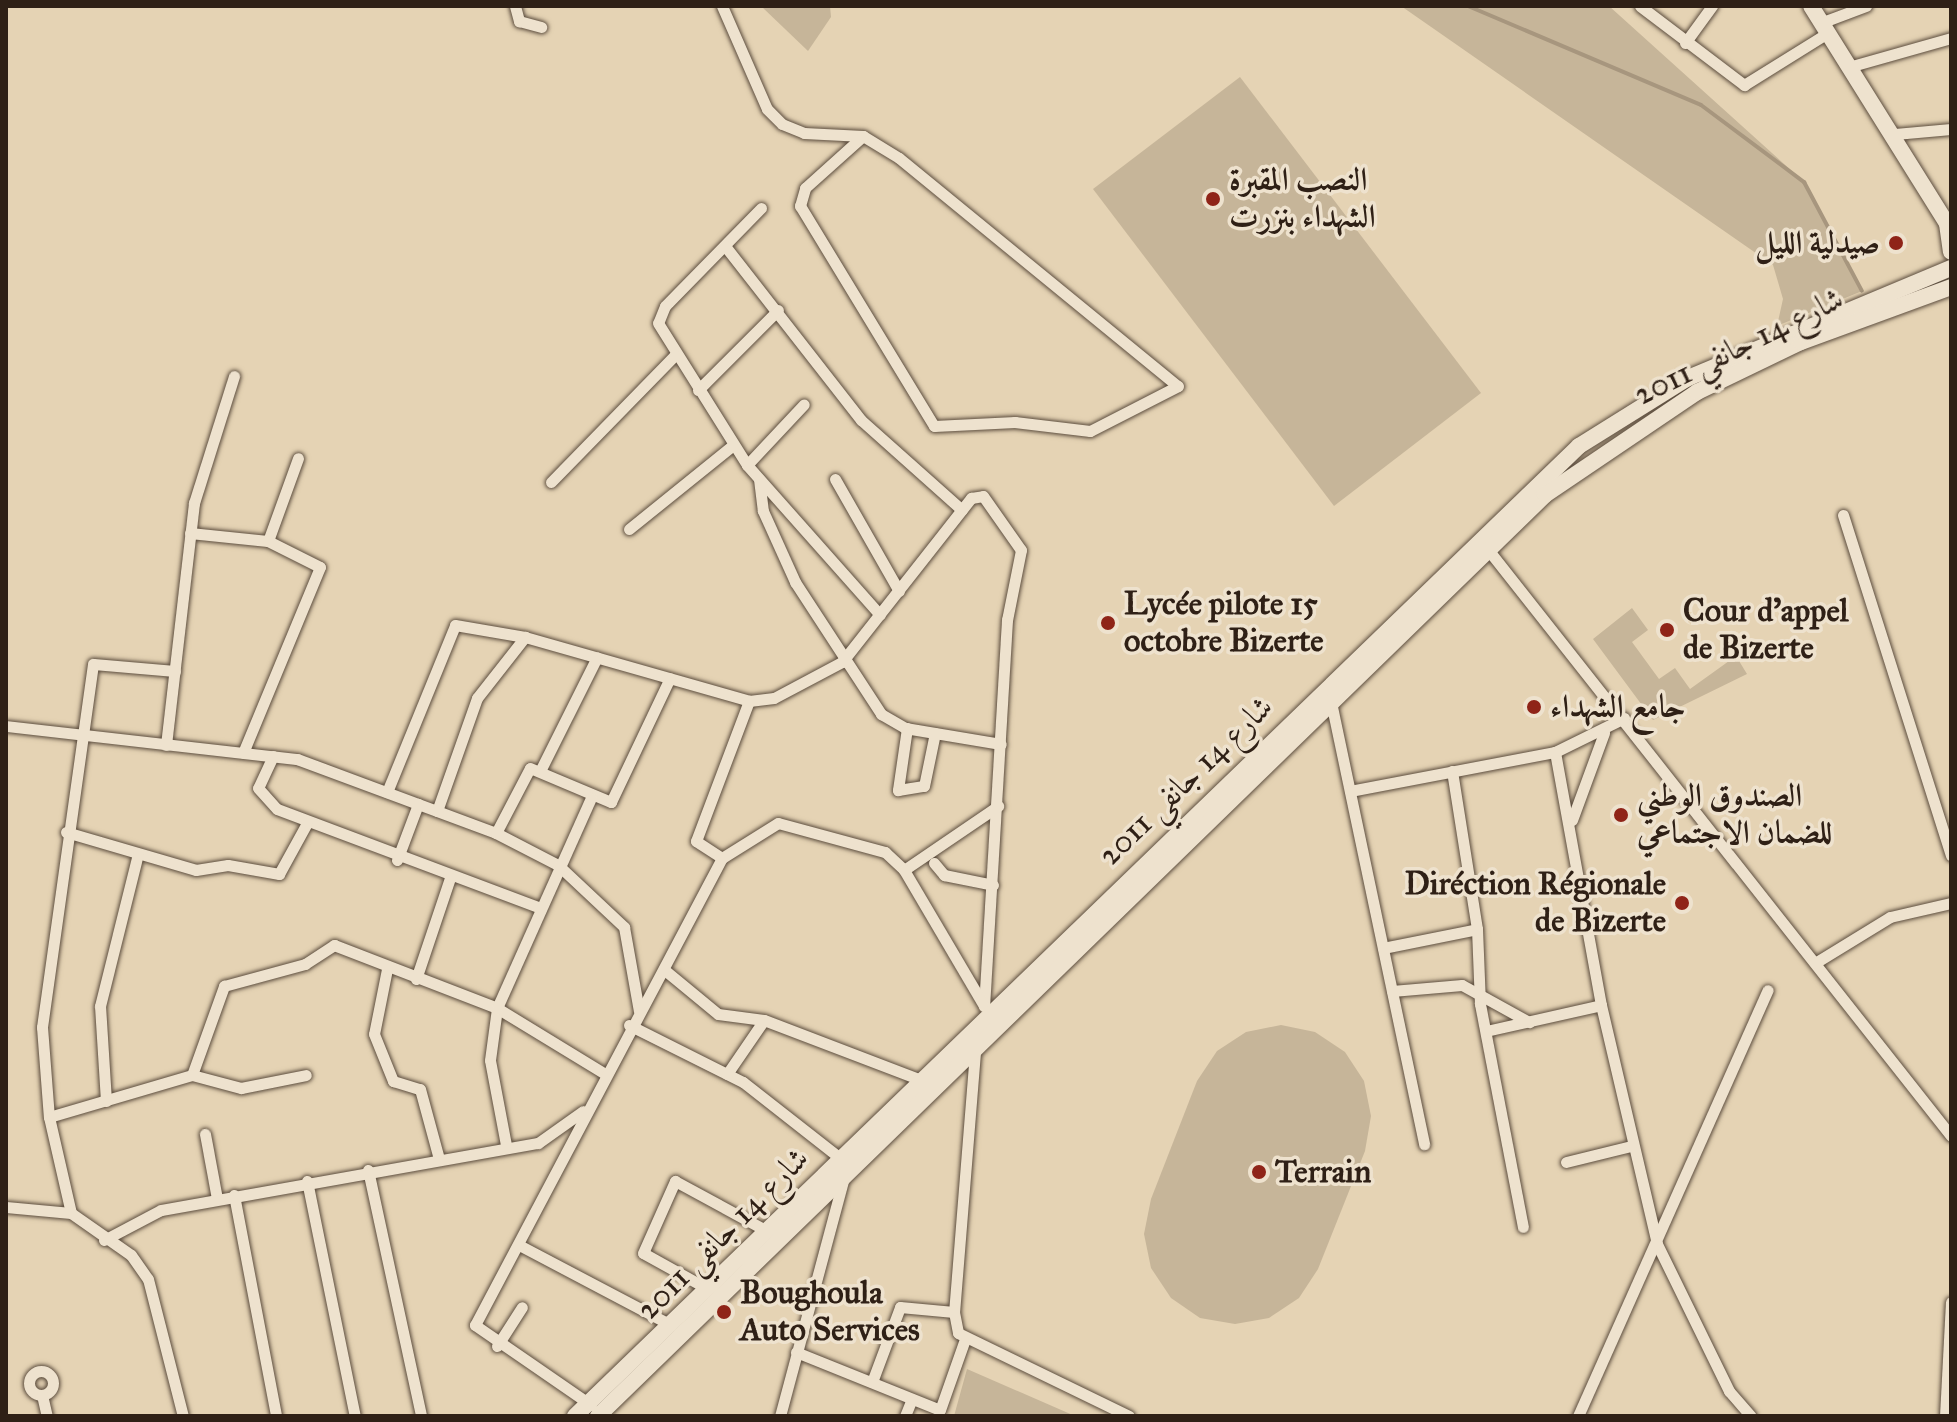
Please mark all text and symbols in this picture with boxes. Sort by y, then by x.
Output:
place label: النصب المقبرة الشهداء بنزرت [1229,162,1376,237]
marker: النصب المقبرة الشهداء بنزرت [1204,190,1222,208]
place label: صيدلية الليل [1755,224,1880,262]
marker: صيدلية الليل [1887,234,1905,252]
street label: شارع 14 جانفي 2011 [1628,280,1850,414]
place label: Lycée pilote 15 octobre Bizerte [1124,586,1324,661]
place label: Cour d'appel de Bizerte [1683,593,1848,668]
marker: Lycée pilote 15 octobre Bizerte [1099,614,1117,632]
marker: Cour d'appel de Bizerte [1658,621,1676,639]
street label: شارع 14 جانفي 2011 [1091,688,1281,874]
place label: جامع الشهداء [1550,688,1685,726]
marker: جامع الشهداء [1525,698,1543,716]
place label: الصندوق الوطني للضمان الاجتماعي [1637,778,1832,853]
marker: الصندوق الوطني للضمان الاجتماعي [1612,806,1630,824]
place label: Diréction Régionale de Bizerte [1405,866,1666,941]
marker: Diréction Régionale de Bizerte [1673,894,1691,912]
street label: شارع 14 جانفي 2011 [629,1140,817,1328]
place label: Terrain [1275,1153,1371,1191]
marker: Terrain [1250,1163,1268,1181]
place label: Boughoula Auto Services [740,1275,920,1350]
marker: Boughoula Auto Services [715,1303,733,1321]

